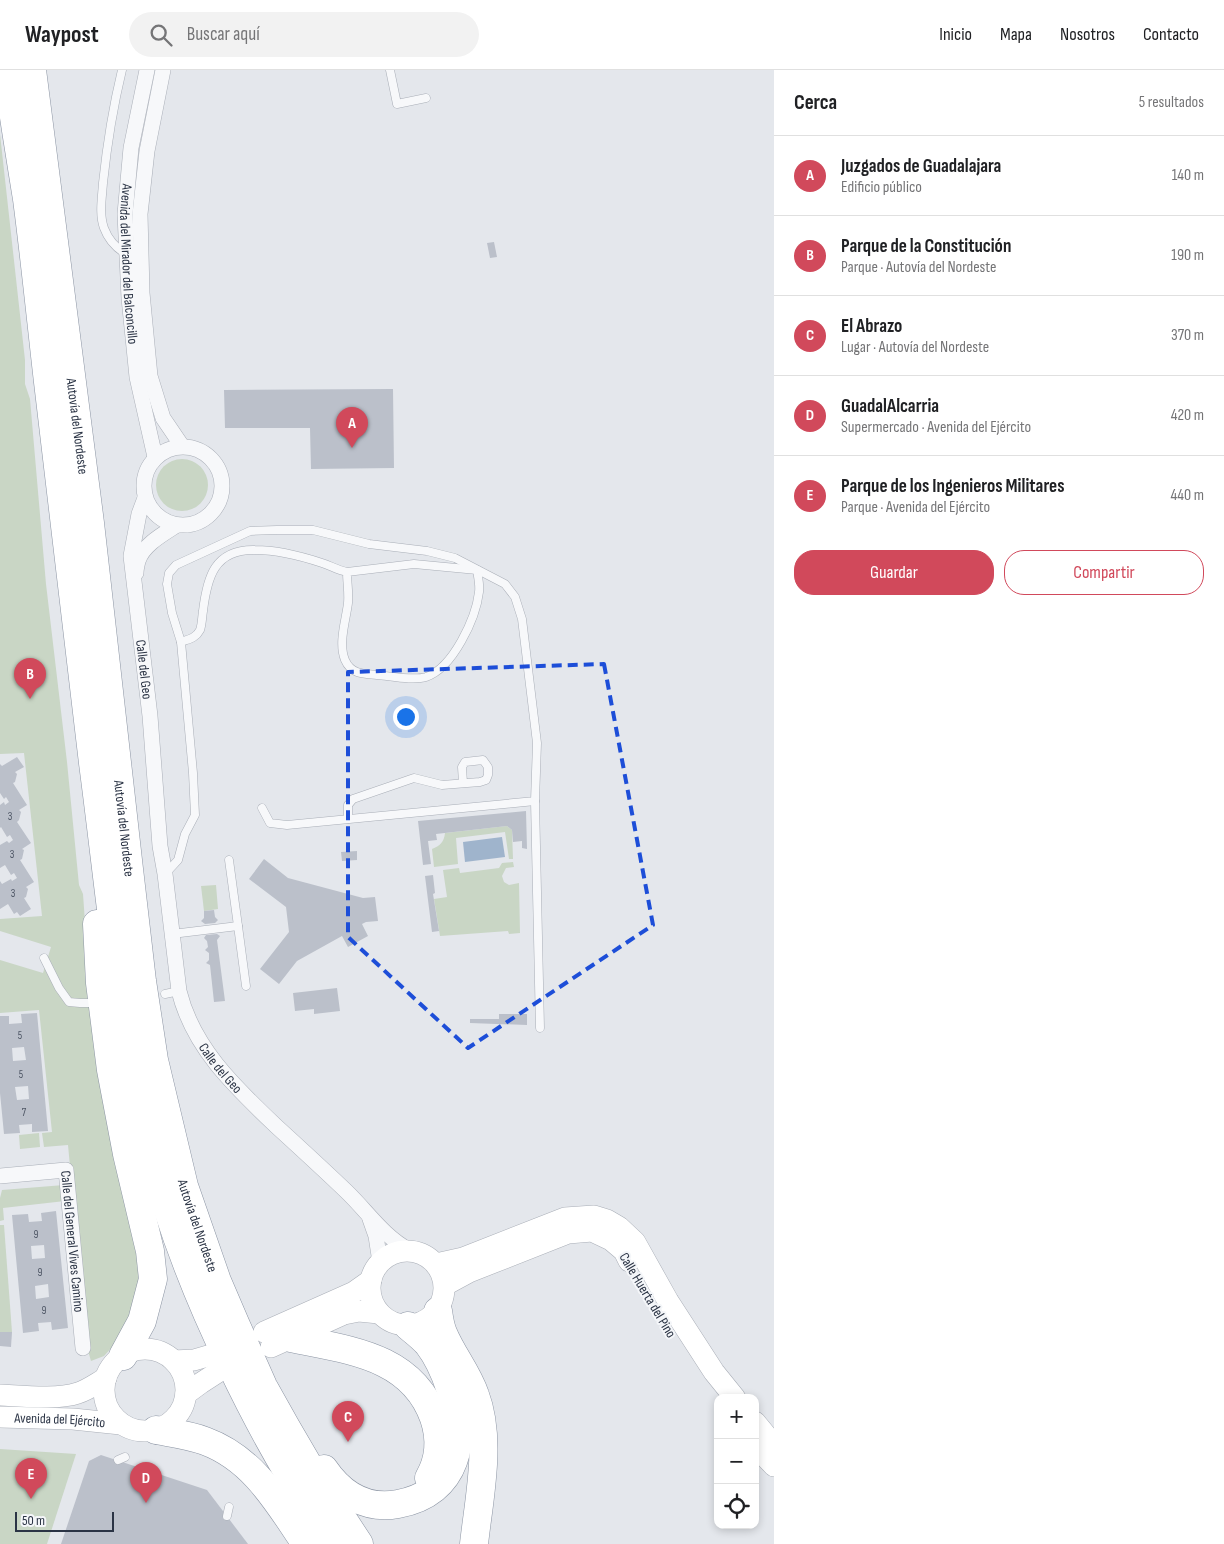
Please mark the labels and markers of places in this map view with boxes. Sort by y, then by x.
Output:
pin: A [336,407,368,448]
pin: B [14,658,46,699]
pin: C [332,1401,364,1442]
pin: E [15,1458,47,1499]
pin: D [130,1462,162,1503]

